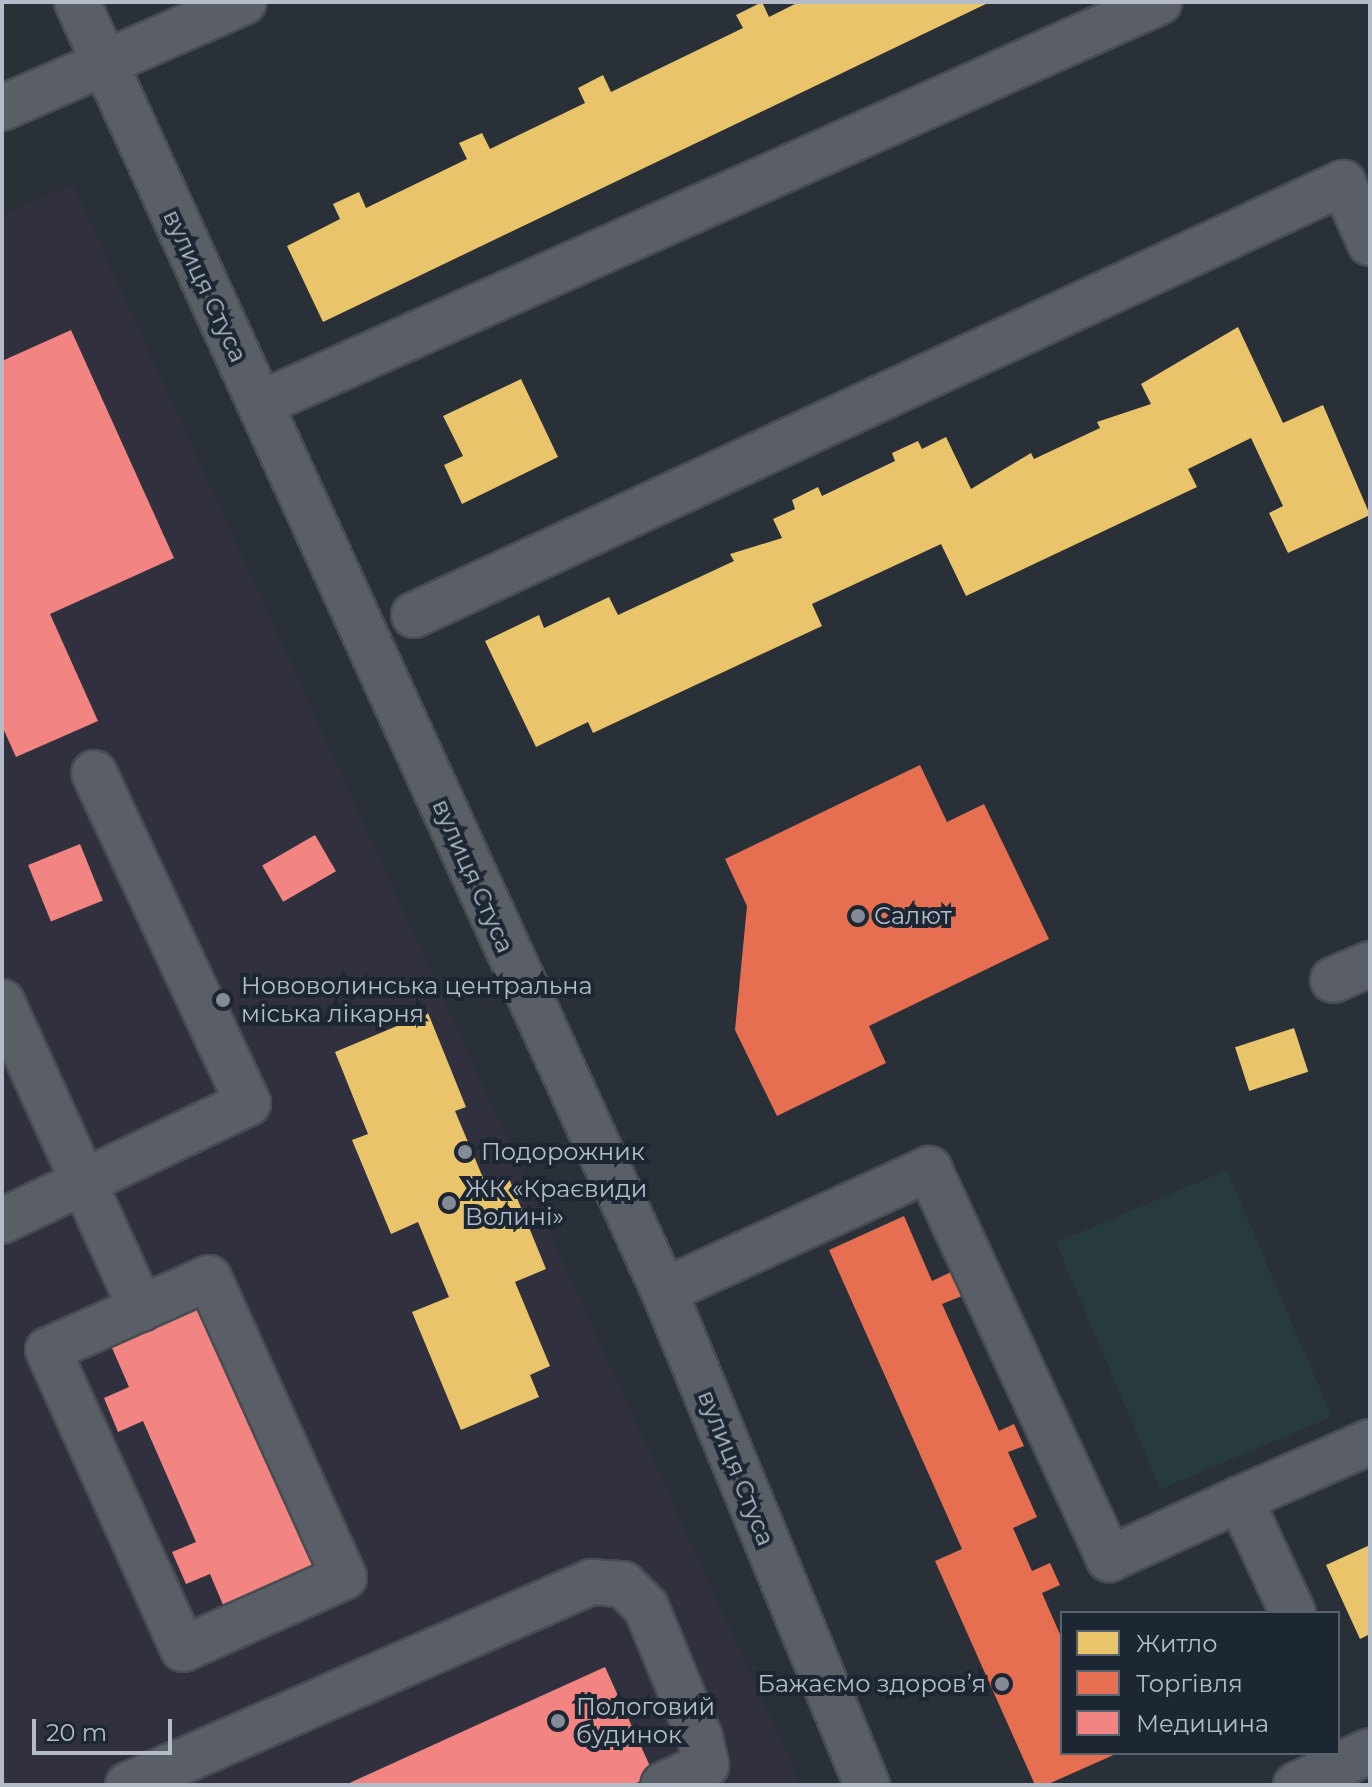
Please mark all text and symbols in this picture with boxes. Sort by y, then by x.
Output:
street label: вулиця Стуса [157,205,253,367]
street label: вулиця Стуса [426,795,520,957]
place label: Салют [874,902,952,930]
marker: Салют [849,907,867,925]
place label: Нововолинська центральна міська лікарня [241,972,593,1028]
marker: Нововолинська центральна міська лікарня [212,989,234,1011]
place label: Подорожник [481,1138,645,1166]
marker: Подорожник [456,1143,474,1161]
place label: ЖК «Краєвиди Волині» [465,1175,647,1231]
marker: ЖК «Краєвиди Волині» [440,1194,458,1212]
street label: вулиця Стуса [692,1386,780,1550]
legend [1060,1611,1340,1755]
text: Житло [1136,1629,1218,1658]
text: Торгівля [1136,1669,1243,1698]
place label: Бажаємо здоровʼя [757,1670,986,1698]
marker: Бажаємо здоровʼя [993,1675,1011,1693]
place label: Пологовий будинок [576,1693,715,1749]
scale bar [36,1703,176,1753]
text: Медицина [1136,1709,1269,1738]
marker: Пологовий будинок [547,1710,569,1732]
text: 20 m [46,1718,107,1747]

